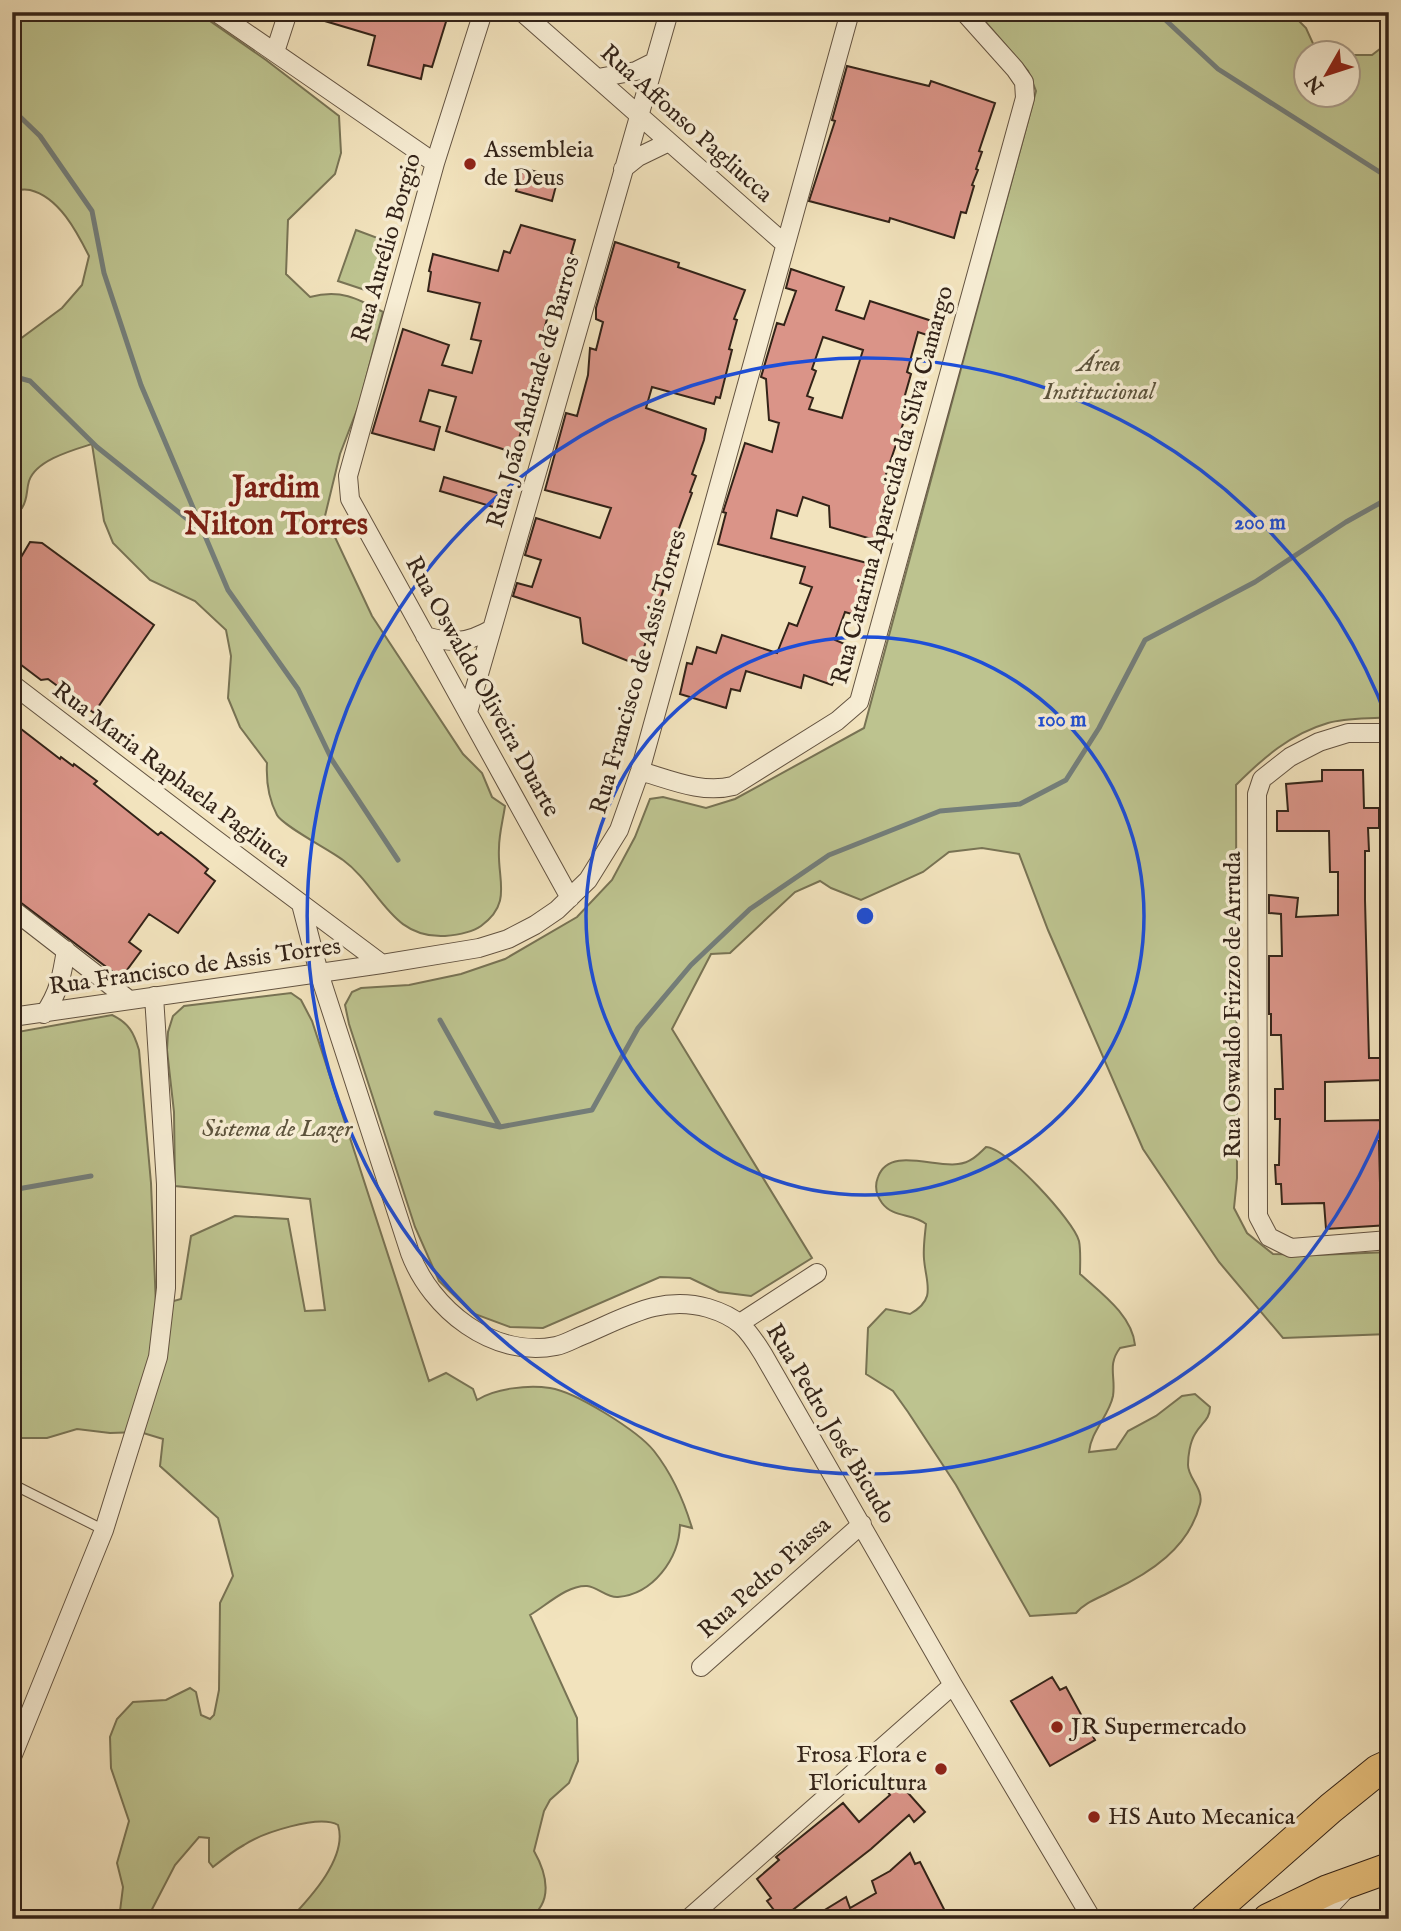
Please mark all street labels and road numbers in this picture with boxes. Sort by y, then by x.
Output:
street label: Rua Affonso Pagliucca [593,38,779,210]
street label: Rua Aurélio Borgio [345,150,429,346]
street label: Rua João Andrade de Barros [480,253,588,531]
street label: Rua Catarina Aparecida da Silva Camargo [825,282,961,688]
street label: Rua Francisco de Assis Torres [584,526,694,818]
street label: Rua Oswaldo Oliveira Duarte [397,551,567,823]
street label: Rua Maria Raphaela Pagliuca [46,675,297,875]
street label: Rua Oswaldo Frizzo de Arruda [1218,851,1249,1159]
street label: Rua Francisco de Assis Torres [47,931,343,1003]
street label: Rua Pedro José Bicudo [758,1318,902,1530]
street label: Rua Pedro Piassa [692,1510,838,1646]

